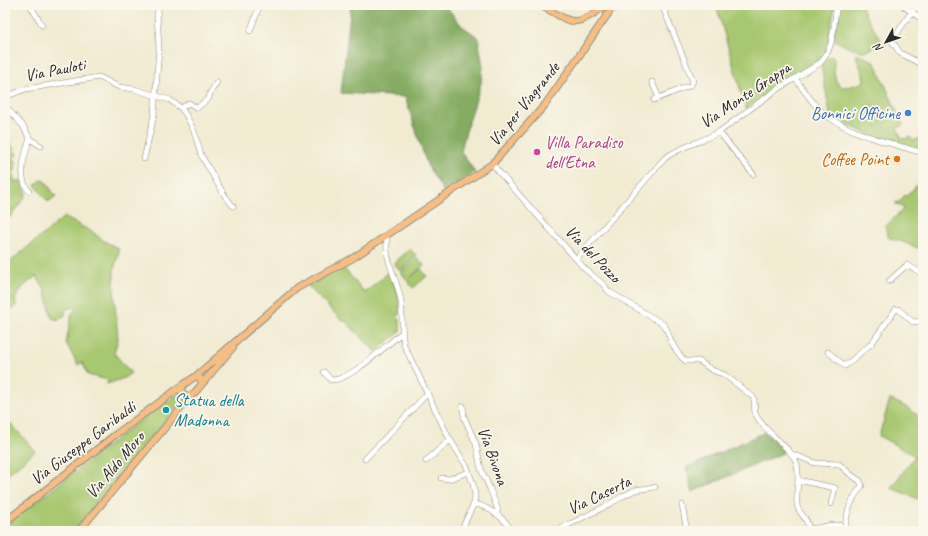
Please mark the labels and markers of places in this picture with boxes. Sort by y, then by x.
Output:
place label: Bonnici Officine [811,103,901,124]
marker: Bonnici Officine [903,108,913,118]
place label: Villa Paradiso dell'Etna [545,132,624,173]
marker: Villa Paradiso dell'Etna [532,147,542,157]
place label: Coffee Point [821,149,891,170]
marker: Coffee Point [892,154,902,164]
place label: Statua della Madonna [174,390,245,431]
marker: Statua della Madonna [161,405,171,415]

